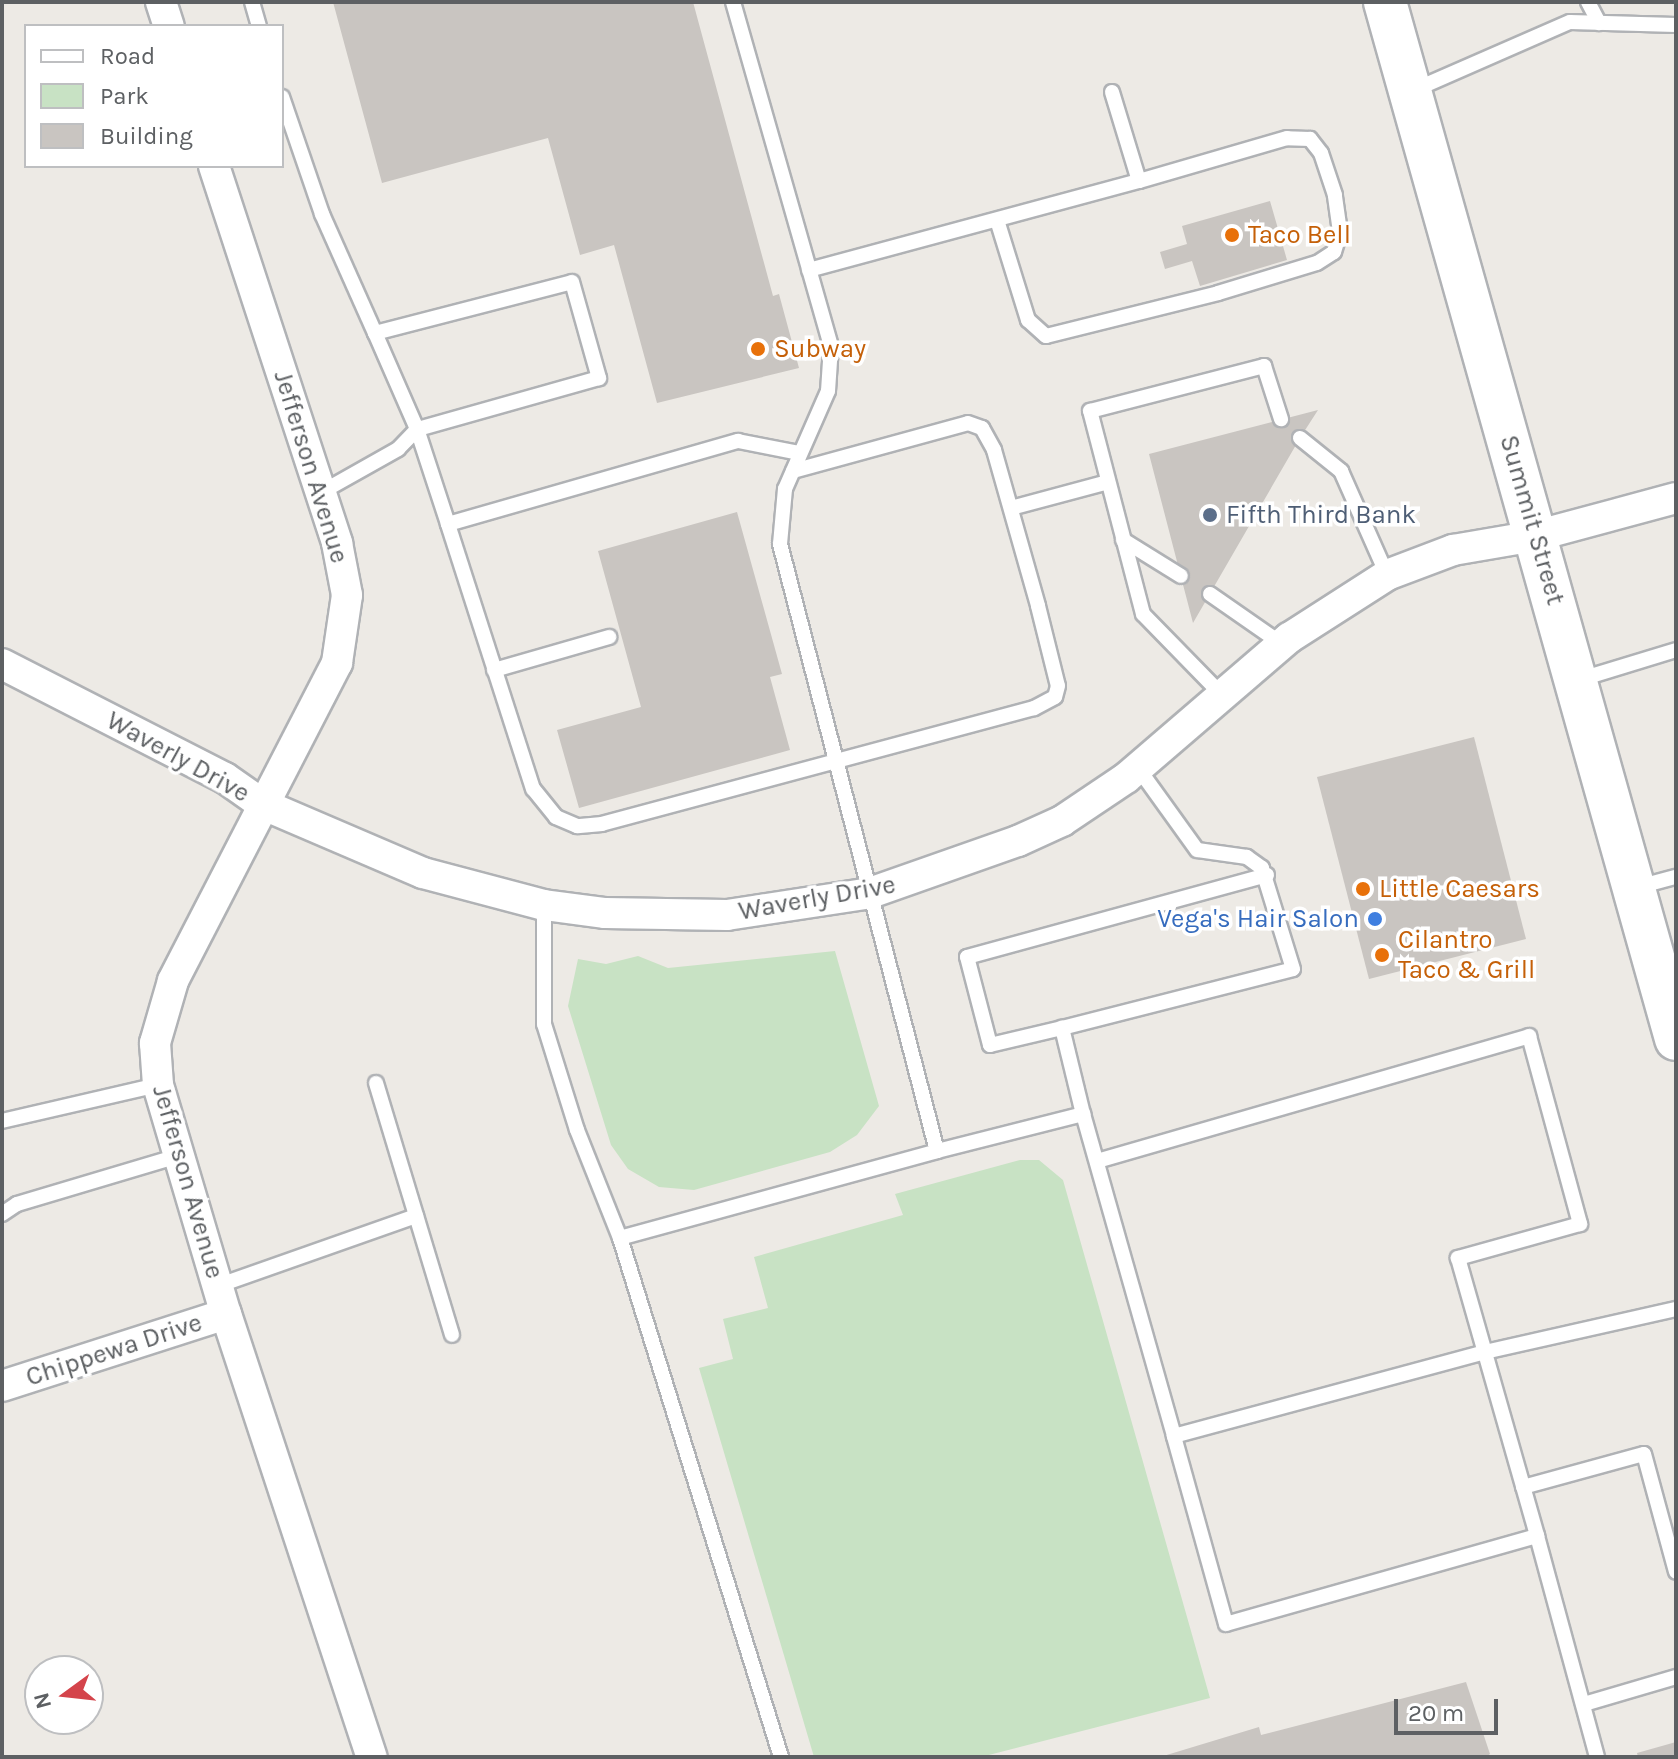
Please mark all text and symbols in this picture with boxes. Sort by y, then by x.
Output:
legend [24,24,284,168]
text: Road [100,42,155,70]
text: Park [100,82,149,110]
text: Building [100,122,193,150]
place label: Taco Bell [1248,219,1351,251]
marker: Taco Bell [1223,226,1241,244]
place label: Subway [774,333,866,365]
marker: Subway [749,340,767,358]
street label: Jefferson Avenue [267,367,355,567]
street label: Summit Street [1493,432,1571,608]
place label: Fifth Third Bank [1226,499,1416,531]
marker: Fifth Third Bank [1201,506,1219,524]
street label: Waverly Drive [101,705,255,809]
street label: Waverly Drive [736,869,898,927]
place label: Little Caesars [1379,873,1540,905]
marker: Little Caesars [1354,880,1372,898]
place label: Vega's Hair Salon [1157,903,1359,935]
marker: Vega's Hair Salon [1366,910,1384,928]
place label: Cilantro Taco & Grill [1398,924,1535,986]
marker: Cilantro Taco & Grill [1373,946,1391,964]
street label: Jefferson Avenue [145,1082,231,1282]
street label: Chippewa Drive [22,1307,206,1393]
north arrow [24,1655,104,1735]
scale bar [1398,1683,1502,1733]
text: N [28,1690,57,1712]
text: 20 m [1408,1699,1464,1727]

